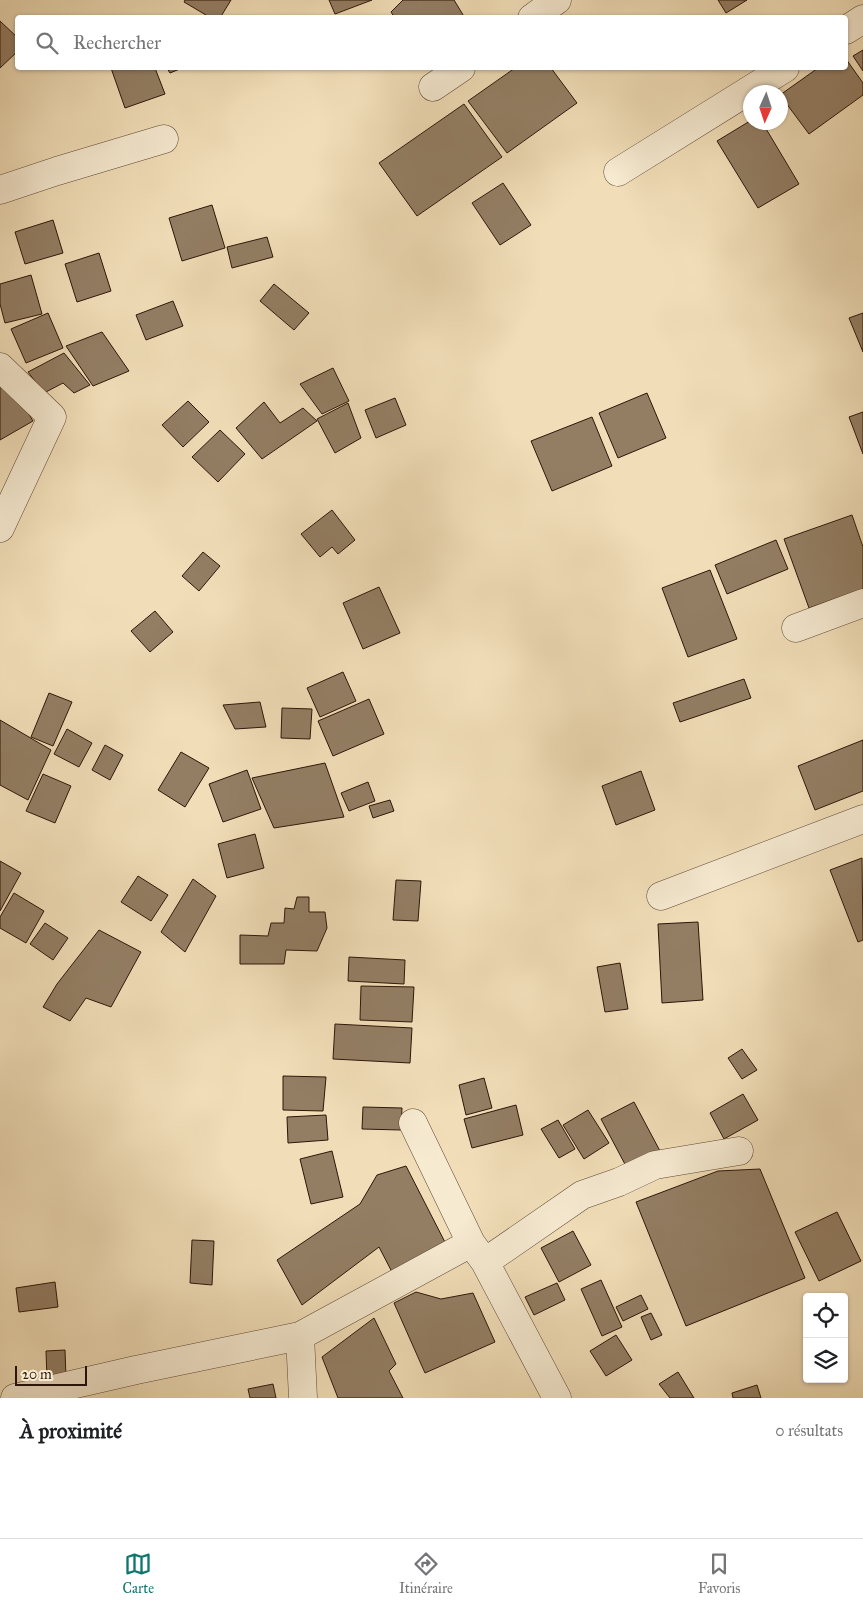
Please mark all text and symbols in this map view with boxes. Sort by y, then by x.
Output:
search box [15,15,848,70]
icon: search [33,29,61,57]
text: Rechercher [73,31,161,54]
north arrow [743,85,788,130]
map controls [803,1293,848,1383]
button: locate [803,1293,848,1338]
button: layers [803,1338,848,1383]
scale bar [15,1363,88,1386]
text: 20 m [22,1366,52,1383]
text: À proximité [20,1418,122,1444]
text: 0 résultats [775,1421,843,1440]
tab: Carte [123,1550,154,1597]
tab: Itinéraire [399,1550,453,1597]
tab: Favoris [698,1550,740,1597]

